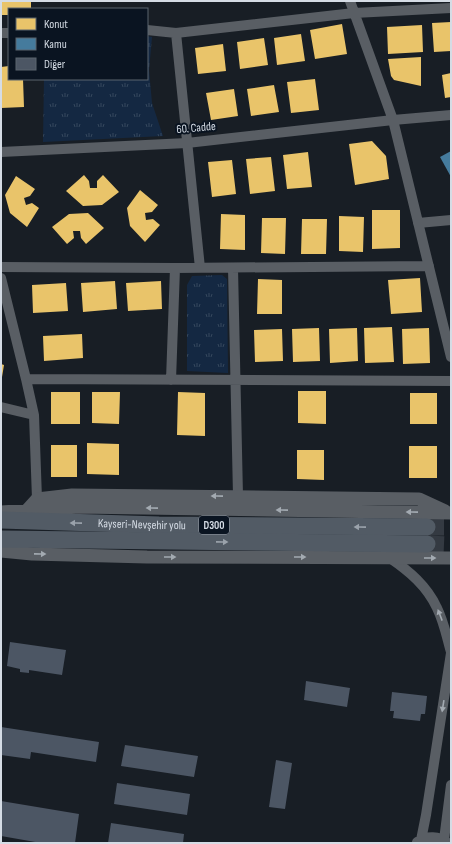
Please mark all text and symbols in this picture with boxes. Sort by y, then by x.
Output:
legend [8,8,148,80]
text: Konut [44,17,68,32]
text: Kamu [44,37,67,52]
text: Diğer [44,57,66,72]
street label: 60. Cadde [176,119,216,137]
one-way arrow [210,493,223,499]
one-way arrow [146,505,158,512]
one-way arrow [275,507,288,513]
one-way arrow [405,509,418,515]
street label: Kayseri-Nevşehir yolu [98,516,186,533]
road number: D300 [199,516,229,534]
one-way arrow [69,520,82,526]
one-way arrow [354,523,366,530]
one-way arrow [216,539,229,545]
one-way arrow [34,551,47,557]
one-way arrow [164,554,177,560]
one-way arrow [294,554,307,560]
one-way arrow [424,555,437,561]
one-way arrow [436,609,442,621]
one-way arrow [440,700,446,712]

